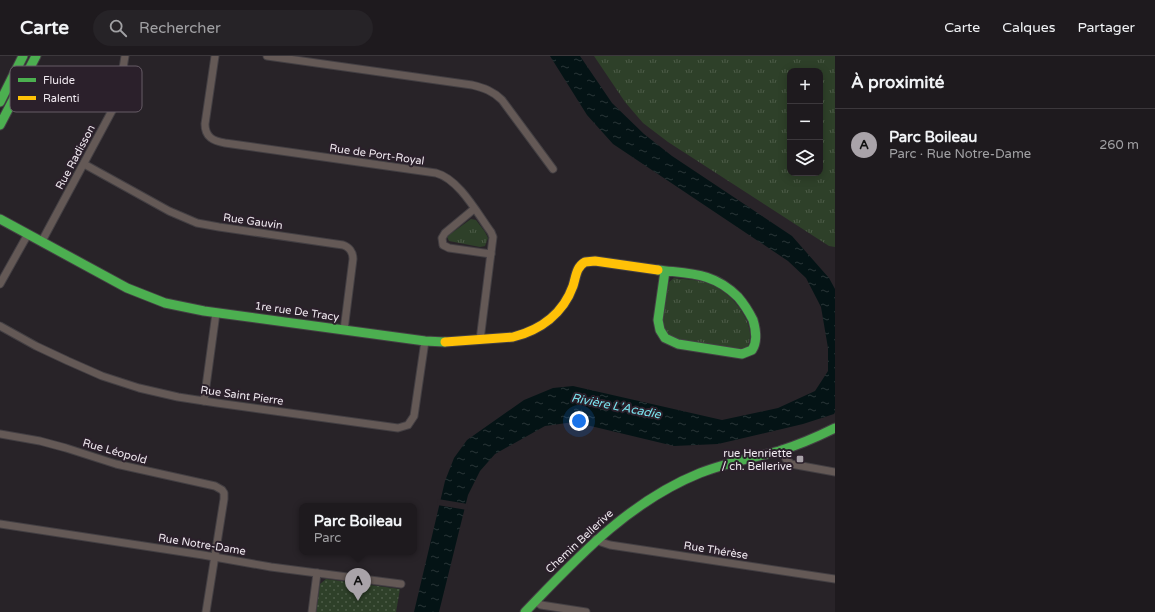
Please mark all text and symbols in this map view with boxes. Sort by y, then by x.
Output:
search box [93,10,373,46]
text: Carte [20,17,69,39]
icon: search [107,17,129,39]
text: Rechercher [139,19,221,37]
text: Carte [944,19,980,36]
text: Calques [1002,19,1055,36]
text: Partager [1077,19,1135,36]
legend [10,66,142,112]
map controls [787,68,823,176]
button: + [787,68,823,104]
text: À proximité [851,72,944,93]
text: Fluide [43,74,75,87]
text: Ralenti [43,92,80,105]
button: − [787,104,823,140]
street label: Rue Radisson [53,123,98,192]
text: Parc Boileau [889,128,977,146]
text: A [859,137,869,153]
text: 260 m [1099,137,1139,153]
button: layers [787,140,823,176]
street label: Rue de Port-Royal [329,141,425,168]
text: Parc · Rue Notre-Dame [889,146,1031,162]
street label: Rue Gauvin [222,211,284,232]
street label: 1re rue De Tracy [254,299,340,324]
street label: Rue Saint Pierre [200,383,284,408]
water label: Rivière L'Acadie [570,390,663,422]
your location [569,411,589,431]
street label: Rue Léopold [81,436,149,467]
place label: rue Henriette / ch. Bellerive [722,447,792,473]
marker: rue Henriette / ch. Bellerive [795,454,805,464]
popup [299,503,417,555]
street label: Chemin Bellerive [543,507,616,576]
text: Parc Boileau [314,512,402,530]
text: Parc [314,530,341,546]
street label: Rue Notre-Dame [157,531,247,558]
street label: Rue Thérèse [683,539,749,562]
pin: A [345,568,371,601]

